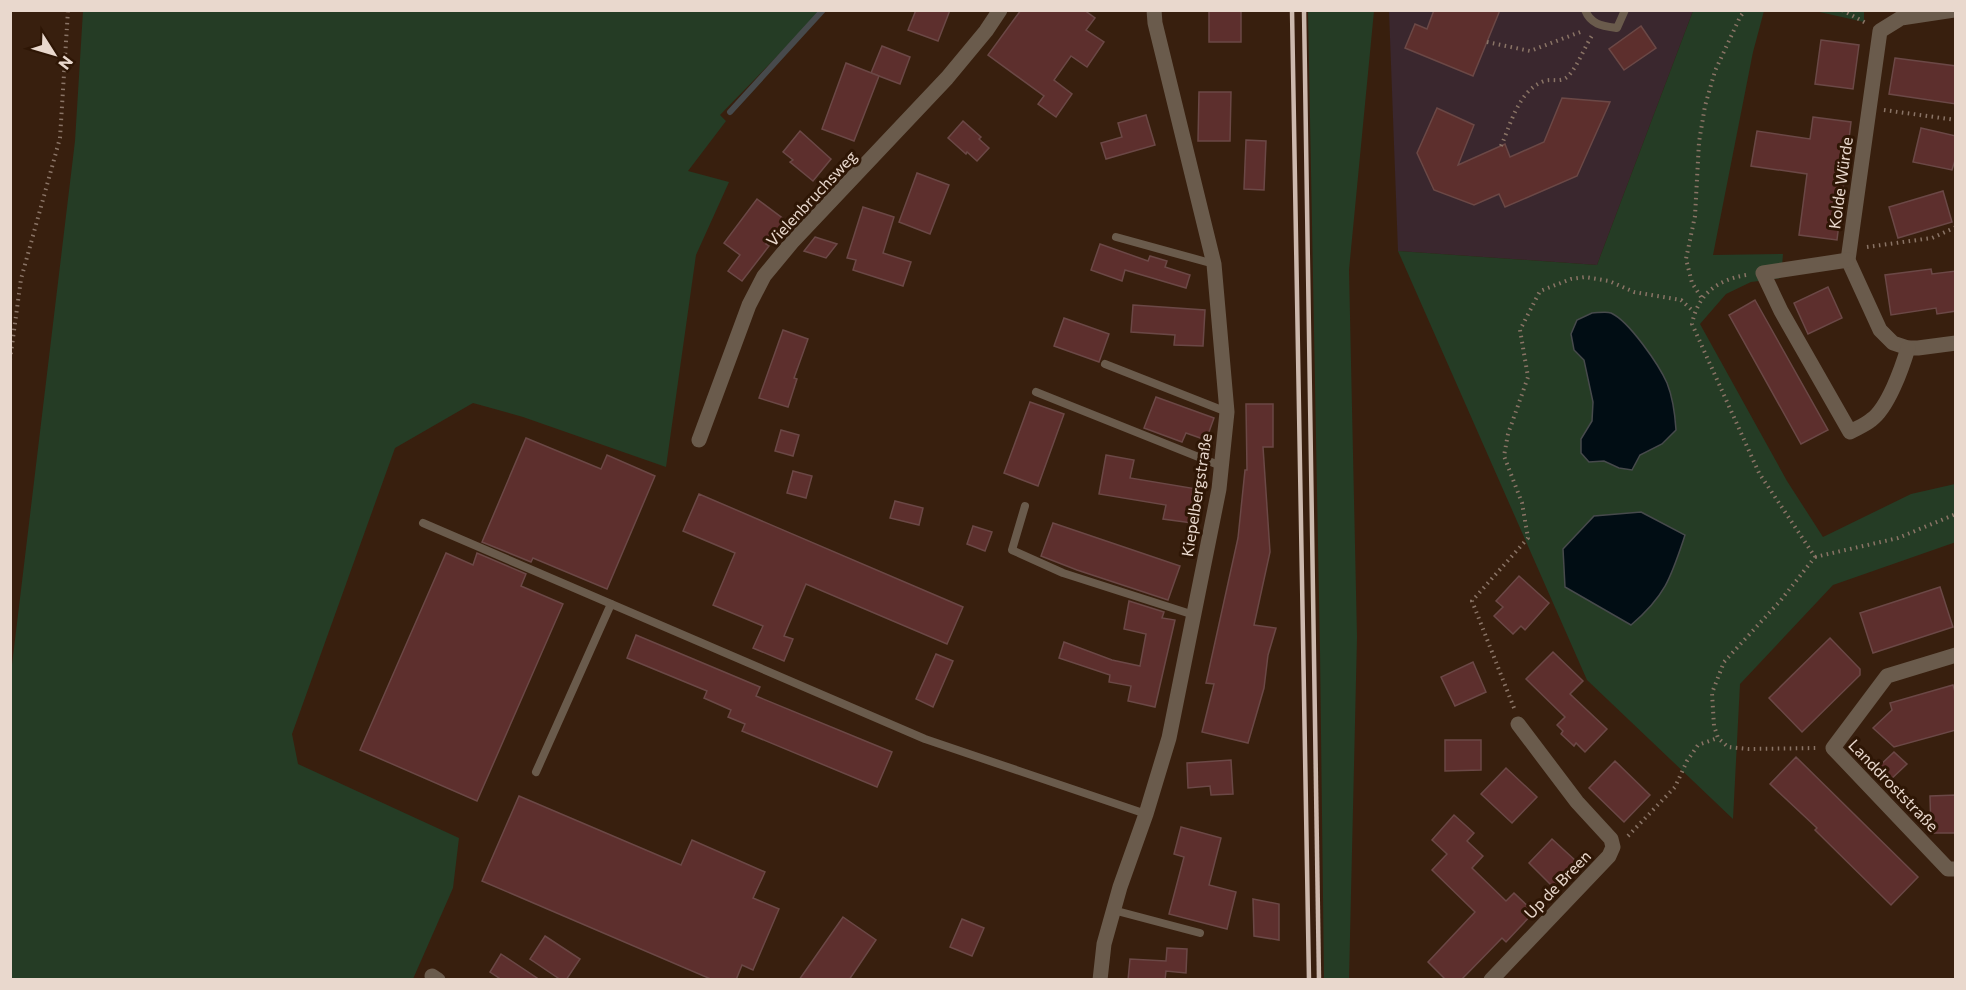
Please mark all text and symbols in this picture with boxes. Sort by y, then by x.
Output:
north arrow [24,24,84,84]
text: N [55,53,78,74]
street label: Kolde Würde [1824,136,1856,230]
street label: Vielenbruchsweg [762,146,860,250]
street label: Kiepelbergstraße [1177,432,1215,558]
street label: Landdroststraße [1845,735,1943,835]
street label: Up de Breen [1520,846,1594,922]

